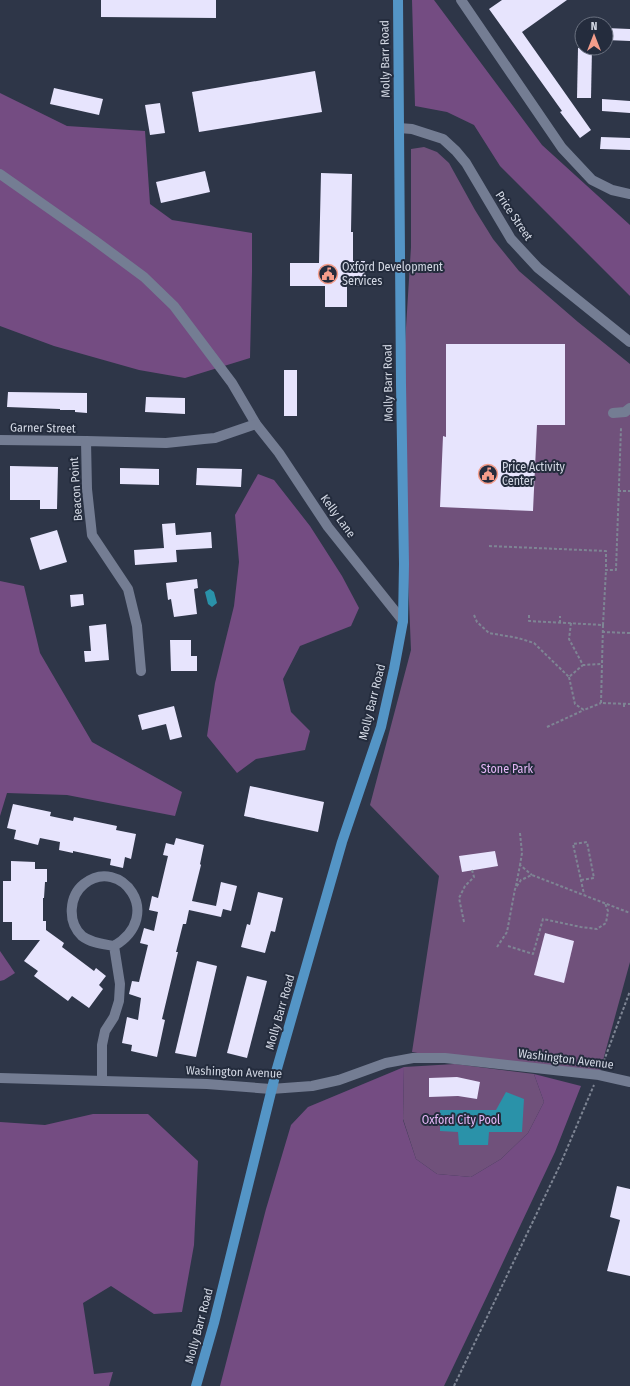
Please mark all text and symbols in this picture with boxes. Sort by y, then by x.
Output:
north arrow [574,16,614,56]
street label: Molly Barr Road [377,20,393,98]
text: N [591,20,597,33]
street label: Price Street [492,189,536,243]
place label: Oxford Development Services [342,260,443,288]
public building icon: Oxford Development Services [317,263,339,285]
street label: Molly Barr Road [380,344,396,422]
street label: Garner Street [10,420,76,436]
street label: Beacon Point [67,456,85,521]
place label: Price Activity Center [502,460,566,488]
public building icon: Price Activity Center [477,463,499,485]
street label: Kelly Lane [318,492,358,540]
street label: Molly Barr Road [356,663,388,741]
park label: Stone Park [481,762,534,776]
street label: Molly Barr Road [263,973,297,1051]
street label: Washington Avenue [517,1046,615,1072]
street label: Washington Avenue [186,1063,282,1081]
park label: Oxford City Pool [422,1113,500,1127]
street label: Molly Barr Road [182,1287,216,1365]

